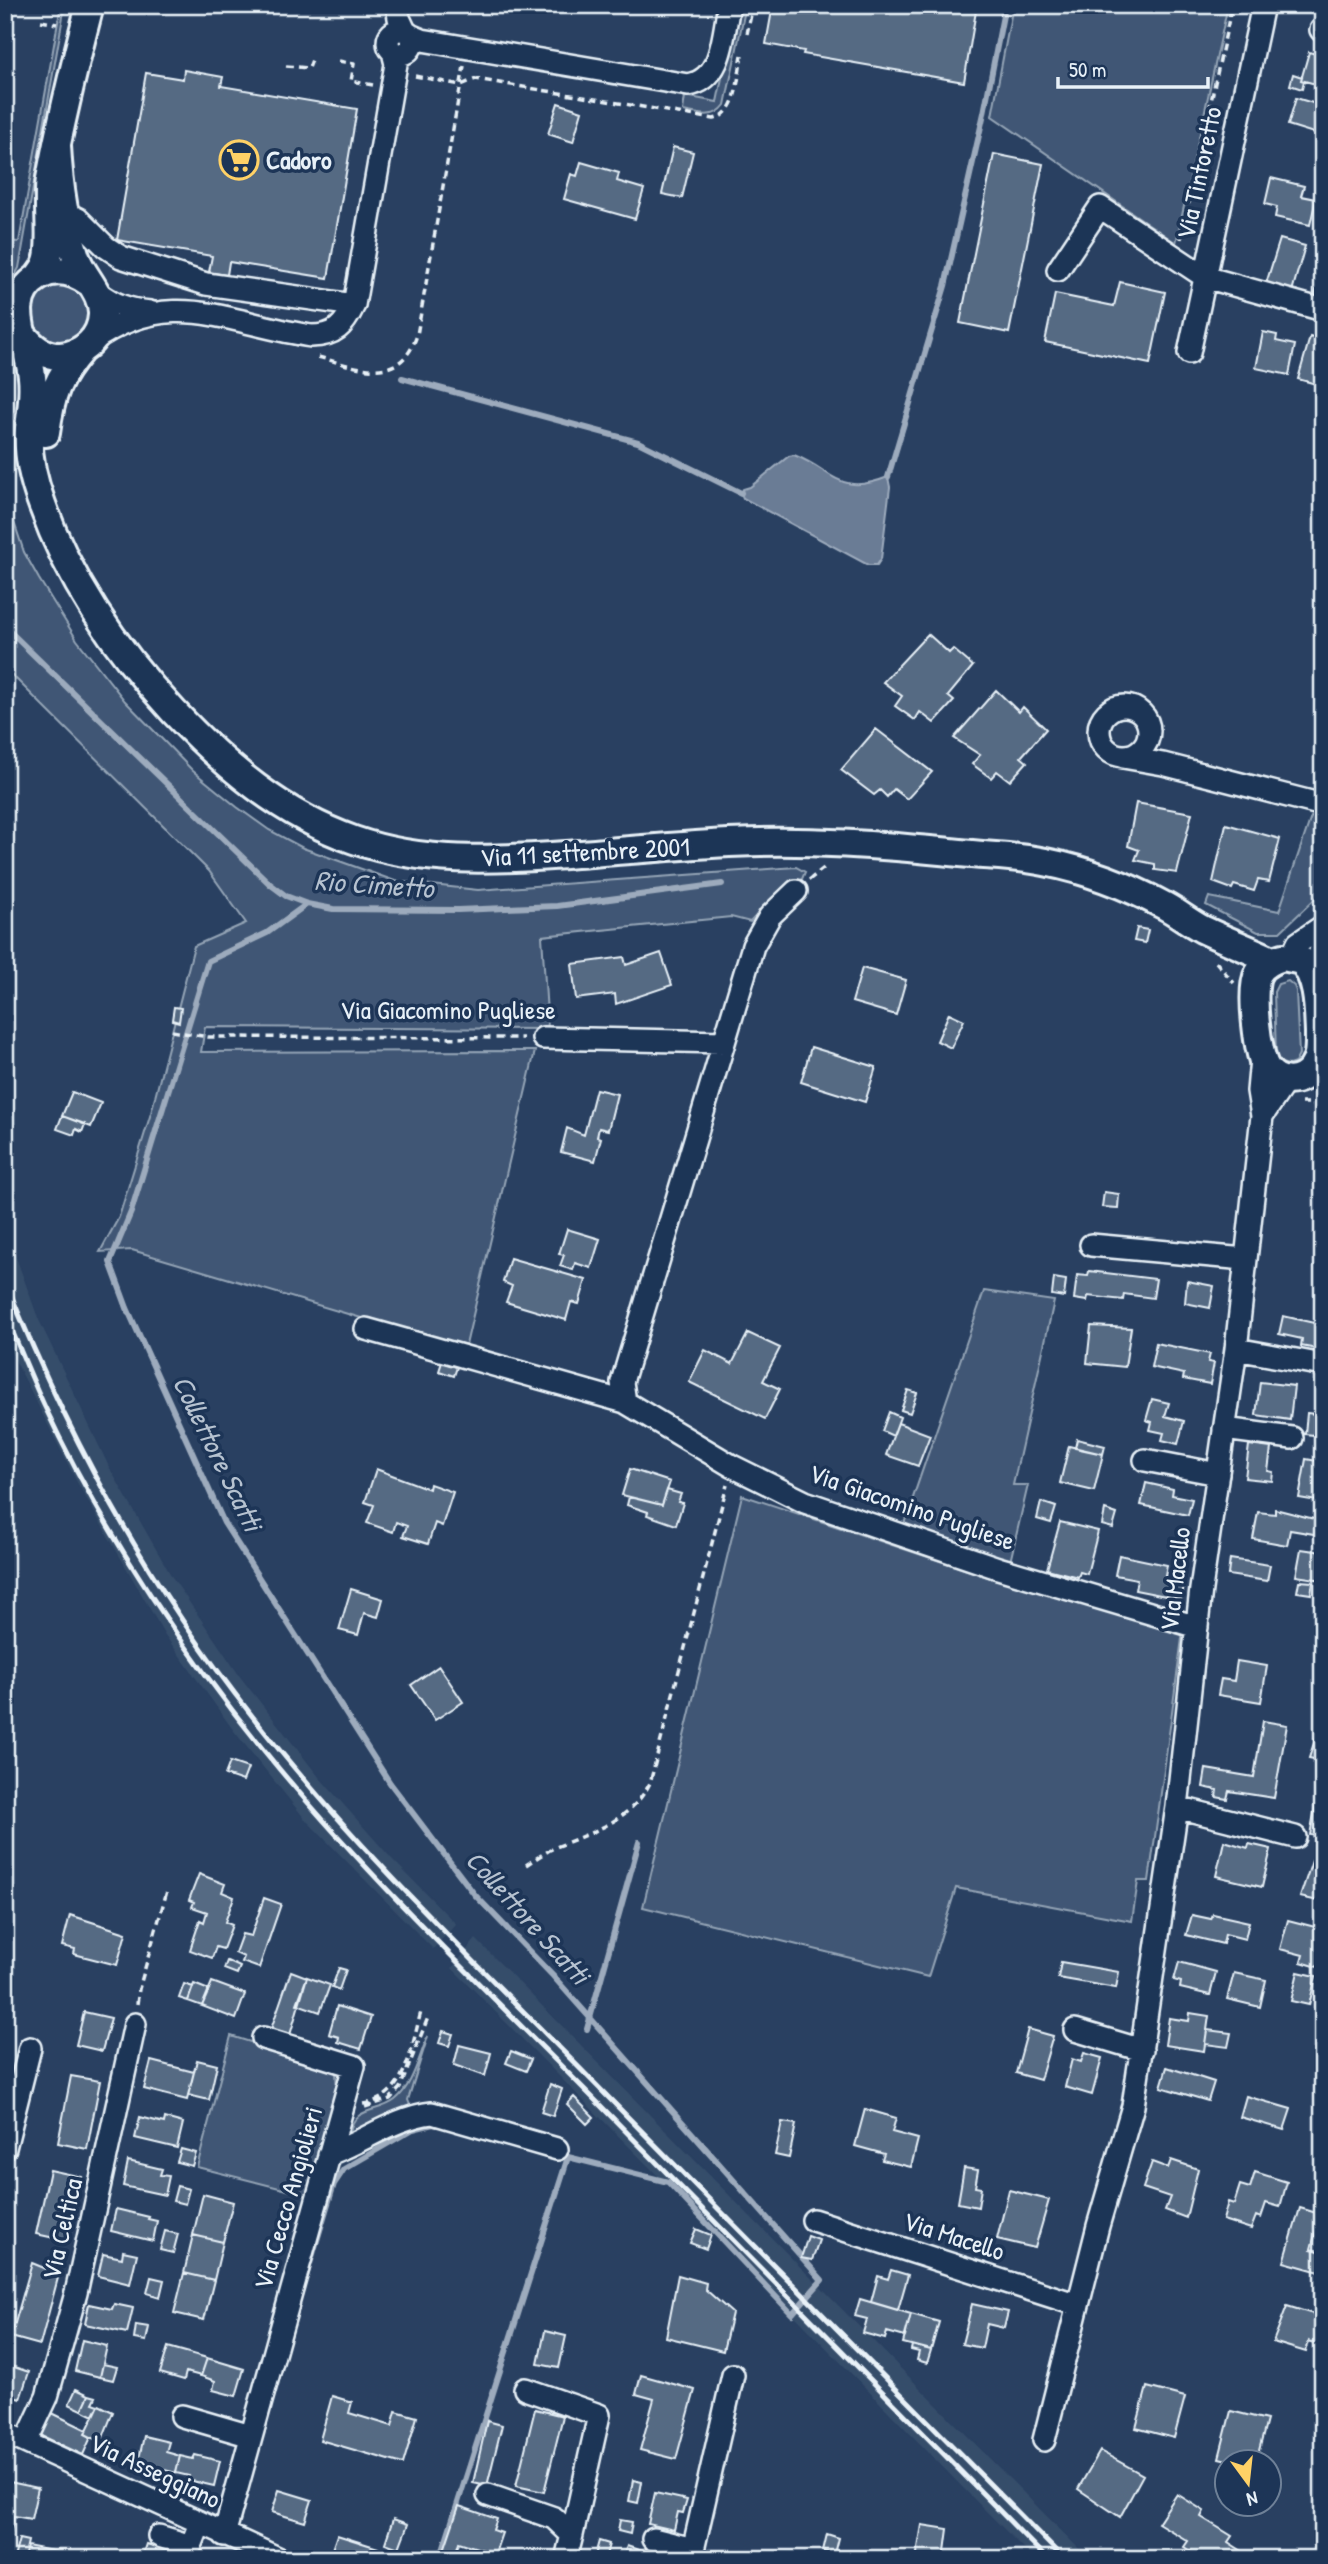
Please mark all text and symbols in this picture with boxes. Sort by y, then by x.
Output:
scale bar [1058,46,1209,90]
text: 50 m [1069,55,1106,84]
street label: Via Tintoretto [1167,103,1230,242]
supermarket icon: Cadoro [218,139,260,181]
place label: Cadoro [266,142,332,177]
street label: Via 11 settembre 2001 [479,829,691,874]
water label: Rio Cimetto [313,861,436,907]
street label: Via Giacomino Pugliese [340,992,556,1027]
water label: Collettore Scatti [164,1369,273,1540]
street label: Via Giacomino Pugliese [805,1455,1020,1558]
street label: Via Macello [1151,1525,1198,1633]
water label: Collettore Scatti [457,1841,600,1995]
street label: Via Cecco Angiolieri [245,2102,330,2294]
street label: Via Celtica [33,2175,90,2283]
street label: Via Macello [899,2203,1009,2268]
street label: Via Asseggiano [84,2425,227,2516]
north arrow [1212,2448,1282,2518]
text: N [1244,2486,1261,2513]

